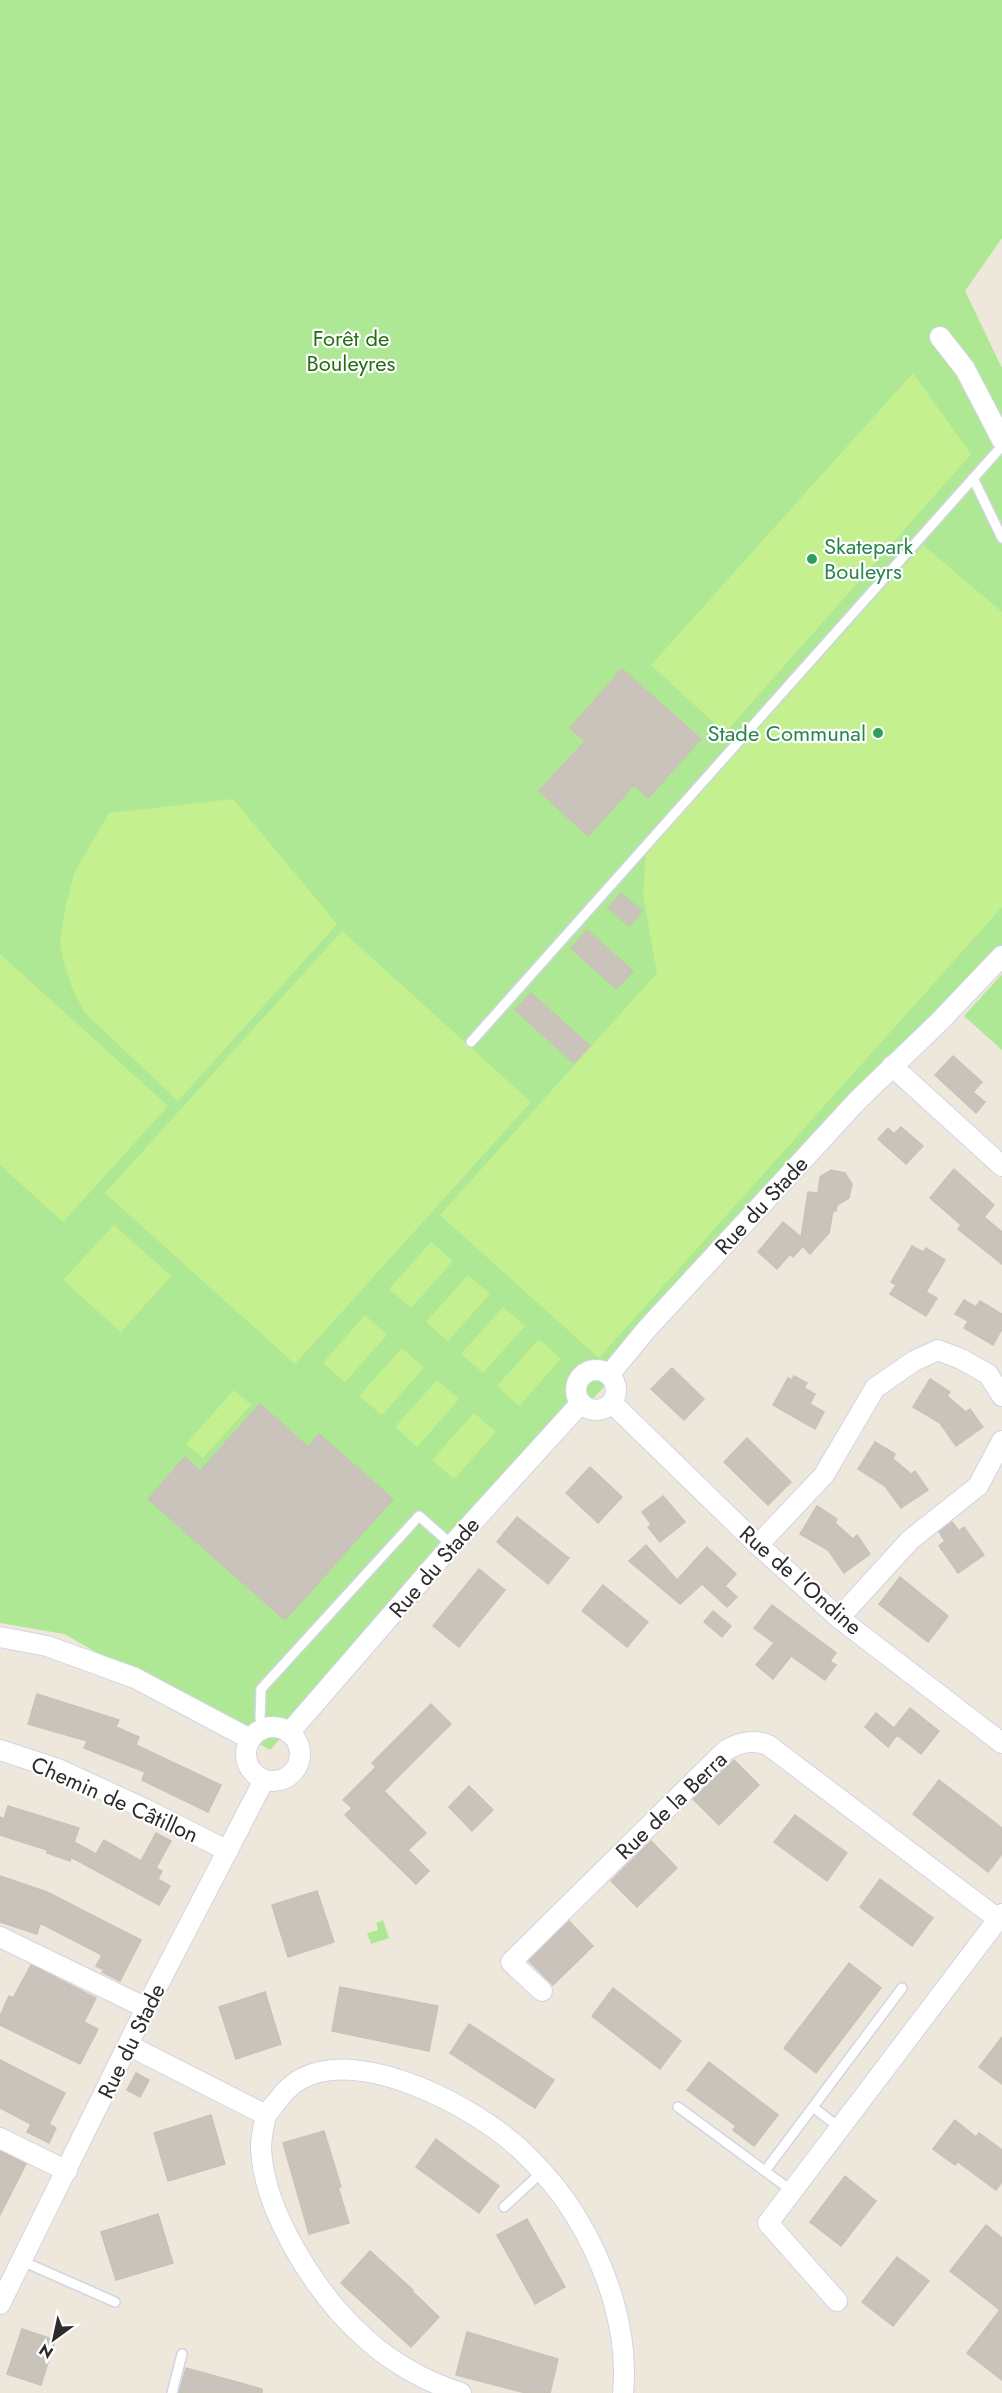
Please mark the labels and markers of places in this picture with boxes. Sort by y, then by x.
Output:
place label: Skatepark Bouleyrs [824,530,914,587]
marker: Skatepark Bouleyrs [805,552,819,566]
place label: Stade Communal [707,717,866,749]
marker: Stade Communal [871,726,885,740]

